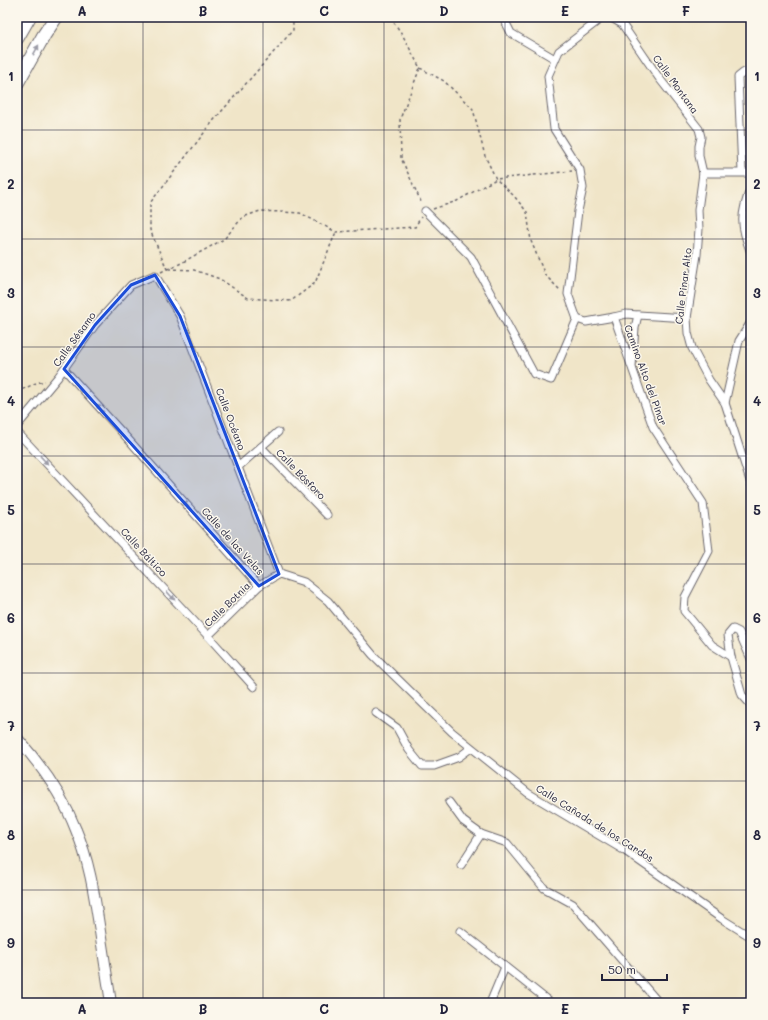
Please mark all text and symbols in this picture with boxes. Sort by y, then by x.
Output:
text: A [77,2,87,19]
text: B [199,2,208,19]
text: C [319,2,329,19]
text: D [439,2,449,19]
text: E [561,2,569,19]
text: F [682,2,690,19]
one-way arrow [32,44,39,56]
street label: Calle Montana [650,52,702,116]
text: 1 [8,67,14,84]
text: 1 [754,67,760,84]
text: 2 [7,175,15,192]
text: 2 [753,175,761,192]
street label: Calle Pinar Alto [671,247,695,325]
text: 3 [7,284,15,301]
text: 3 [753,284,761,301]
street label: Calle Sésamo [49,309,99,369]
street label: Camino Alto del Pinar [621,323,671,427]
street label: Calle Océano [213,386,249,452]
text: 4 [7,392,15,409]
text: 4 [753,392,761,409]
one-way arrow [95,403,104,414]
street label: Calle Bósforo [273,446,329,502]
one-way arrow [39,456,48,465]
one-way arrow [182,500,191,510]
text: 5 [7,501,15,518]
text: 5 [753,501,761,518]
street label: Calle de las Velas [199,504,267,578]
street label: Calle Báltico [118,525,170,579]
street label: Calle Botnia [201,578,253,630]
one-way arrow [166,591,176,601]
text: 6 [7,609,15,626]
text: 6 [753,609,761,626]
text: 7 [7,717,15,734]
text: 7 [753,717,761,734]
street label: Calle Cañada de los Cardos [533,781,657,865]
text: 8 [7,826,15,843]
text: 8 [753,826,761,843]
text: 9 [7,934,15,951]
text: 9 [753,934,761,951]
scale bar [602,956,667,982]
text: 50 m [608,961,636,977]
text: A [77,1000,87,1017]
text: B [199,1000,208,1017]
text: C [319,1000,329,1017]
text: D [439,1000,449,1017]
text: E [561,1000,569,1017]
text: F [682,1000,690,1017]

